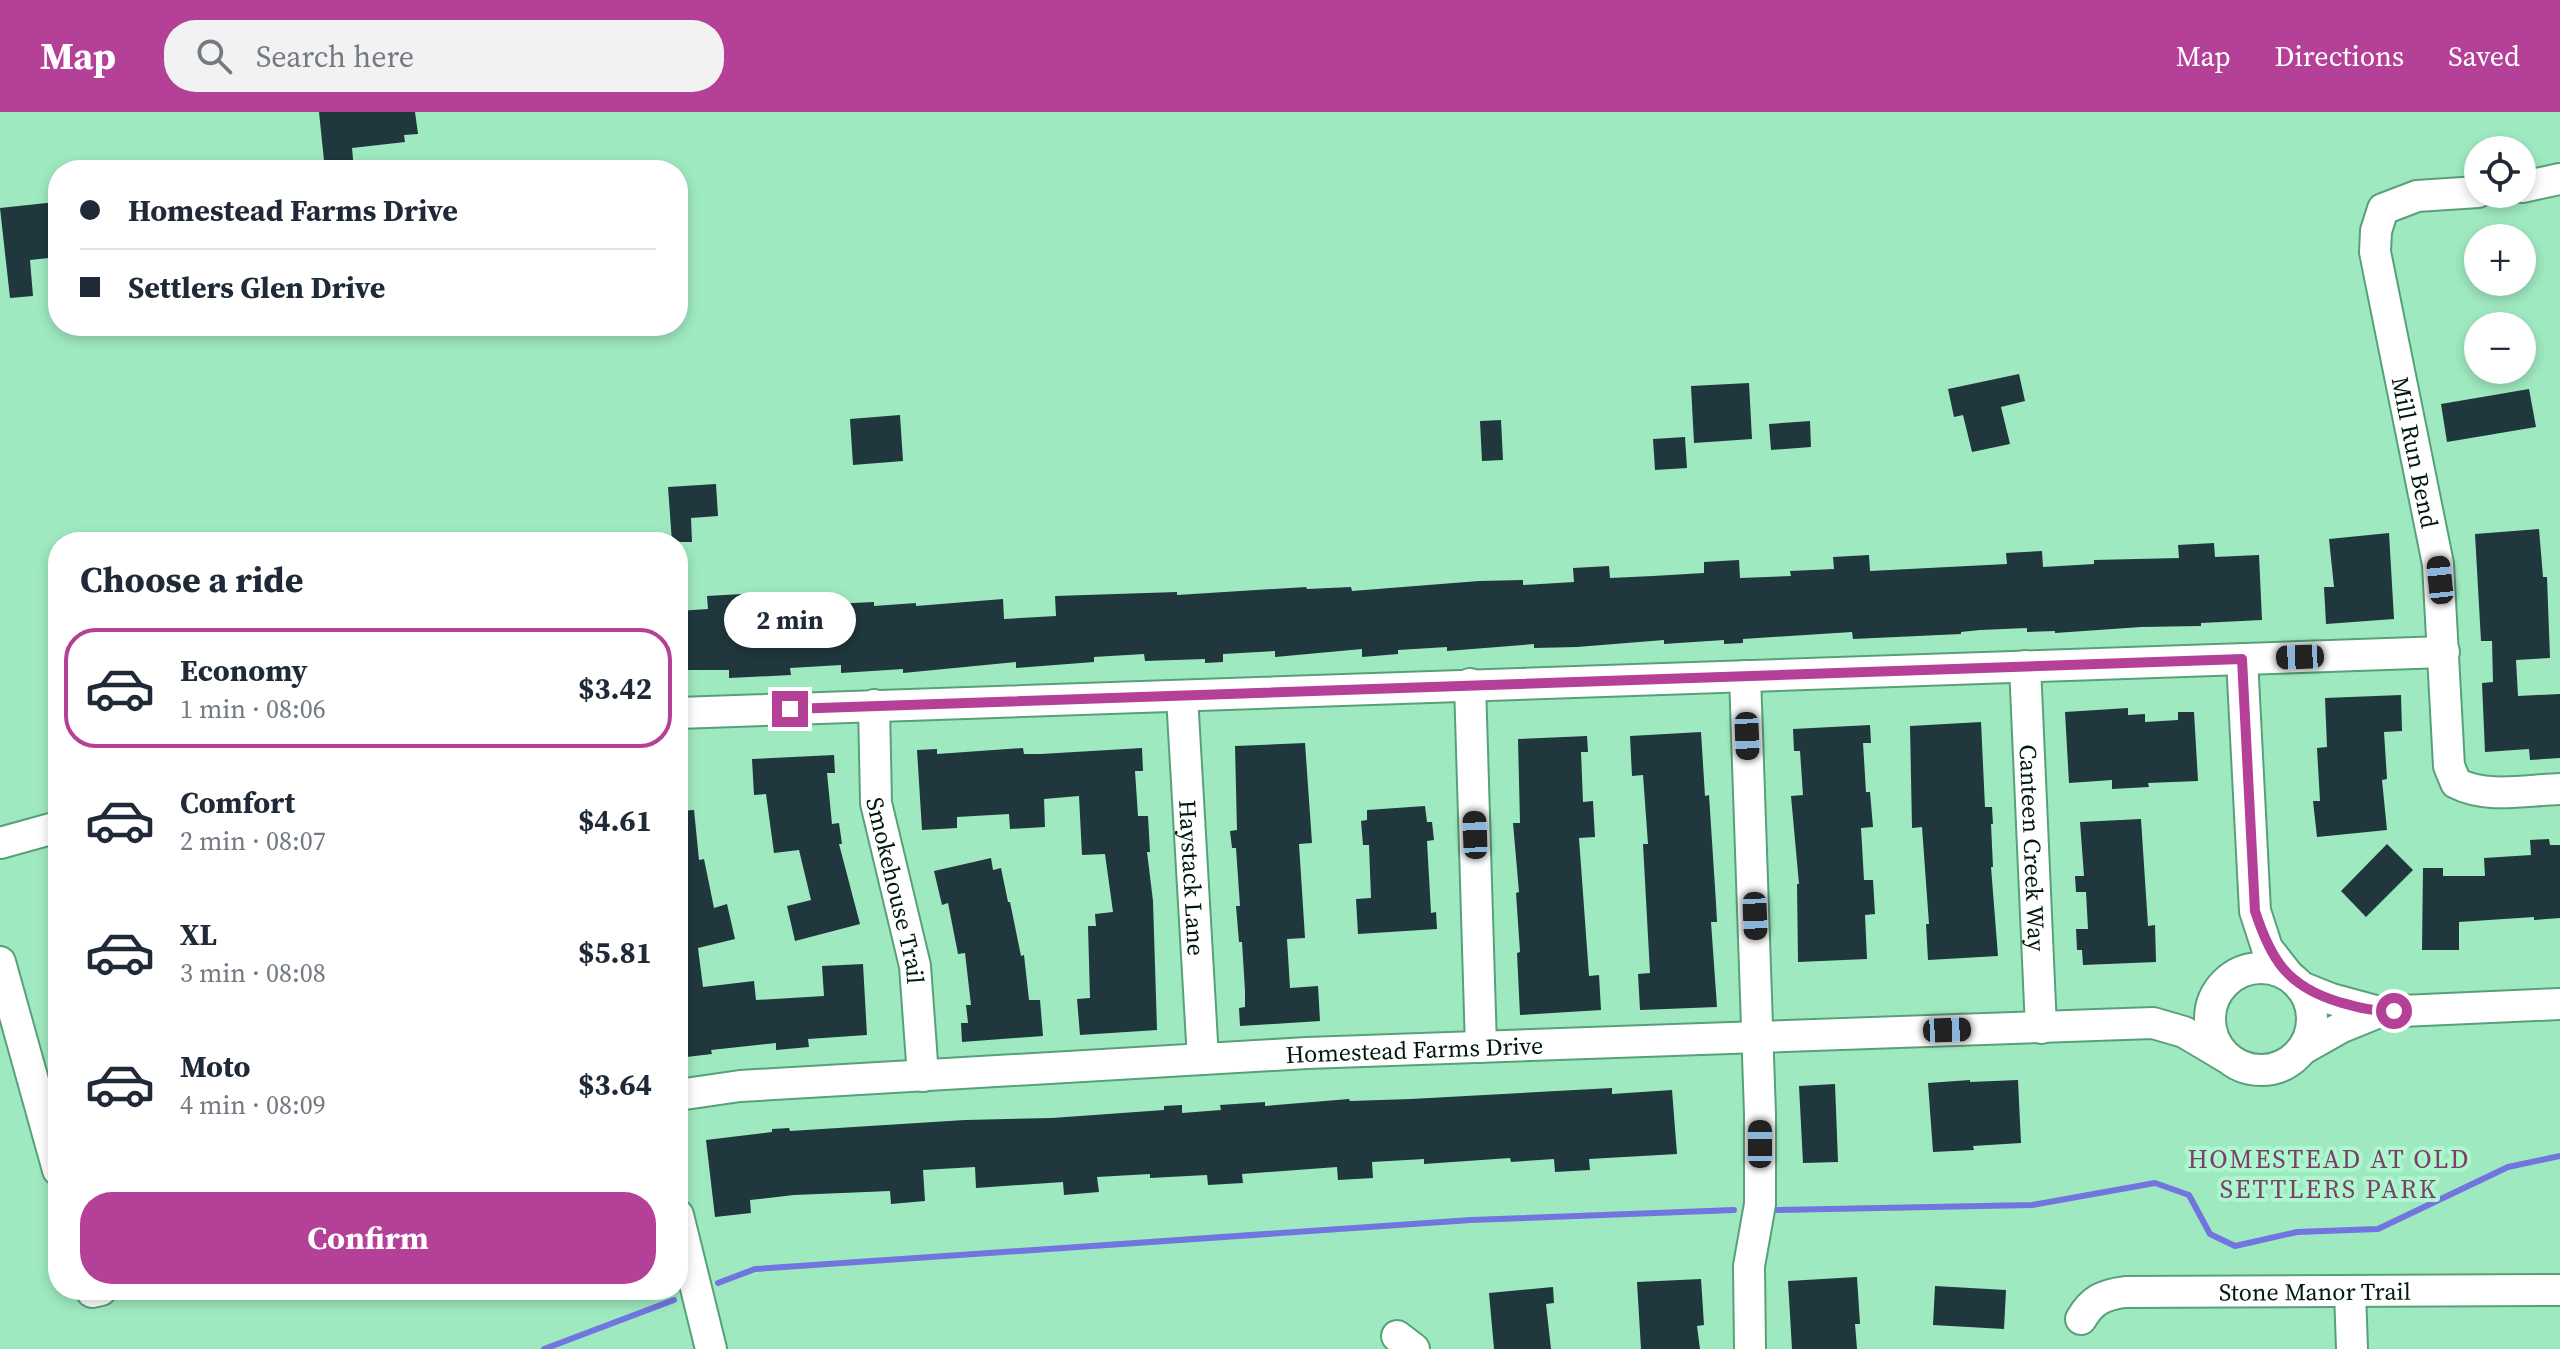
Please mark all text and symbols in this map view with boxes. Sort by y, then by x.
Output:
search box [164,20,724,92]
text: Map [40,30,116,82]
icon: search [192,34,236,78]
text: Search here [256,36,414,77]
text: Map [2176,37,2231,75]
text: Directions [2275,37,2404,75]
text: Saved [2448,37,2520,75]
map controls [2464,136,2536,384]
button: locate [2464,136,2536,208]
text: Homestead Farms Drive [128,190,458,231]
button: + [2464,224,2536,296]
text: Settlers Glen Drive [128,267,385,308]
button: − [2464,312,2536,384]
street label: Mill Run Bend [2384,374,2447,531]
text: Choose a ride [80,555,303,604]
car [2426,555,2454,605]
callout: 2 min [724,593,856,649]
text: 2 min [756,602,824,638]
car [2276,644,2324,670]
text: Economy [180,650,308,691]
icon: car [84,652,156,724]
text: $3.42 [578,668,652,709]
text: 1 min · 08:06 [180,691,326,727]
route end [772,691,808,727]
car [1734,712,1760,760]
street label: Canteen Creek Way [2012,744,2054,953]
text: Comfort [180,782,295,823]
icon: car [84,784,156,856]
street label: Smokehouse Trail [859,794,933,985]
street label: Haystack Lane [1172,799,1213,957]
text: $4.61 [578,800,652,841]
car [1462,811,1488,859]
text: 2 min · 08:07 [180,823,326,859]
car [1742,892,1768,940]
text: XL [180,914,217,955]
icon: car [84,916,156,988]
text: $5.81 [578,932,652,973]
text: 3 min · 08:08 [180,955,326,991]
route start [2376,993,2412,1029]
car [1923,1017,1971,1043]
street label: Homestead Farms Drive [1285,1028,1544,1071]
text: Moto [180,1046,251,1087]
icon: car [84,1048,156,1120]
text: $3.64 [578,1064,652,1105]
text: 4 min · 08:09 [180,1087,326,1123]
car [1748,1120,1772,1168]
district label: HOMESTEAD AT OLD SETTLERS PARK [2188,1141,2470,1207]
button: Confirm [80,1192,656,1284]
street label: Stone Manor Trail [2219,1274,2411,1308]

